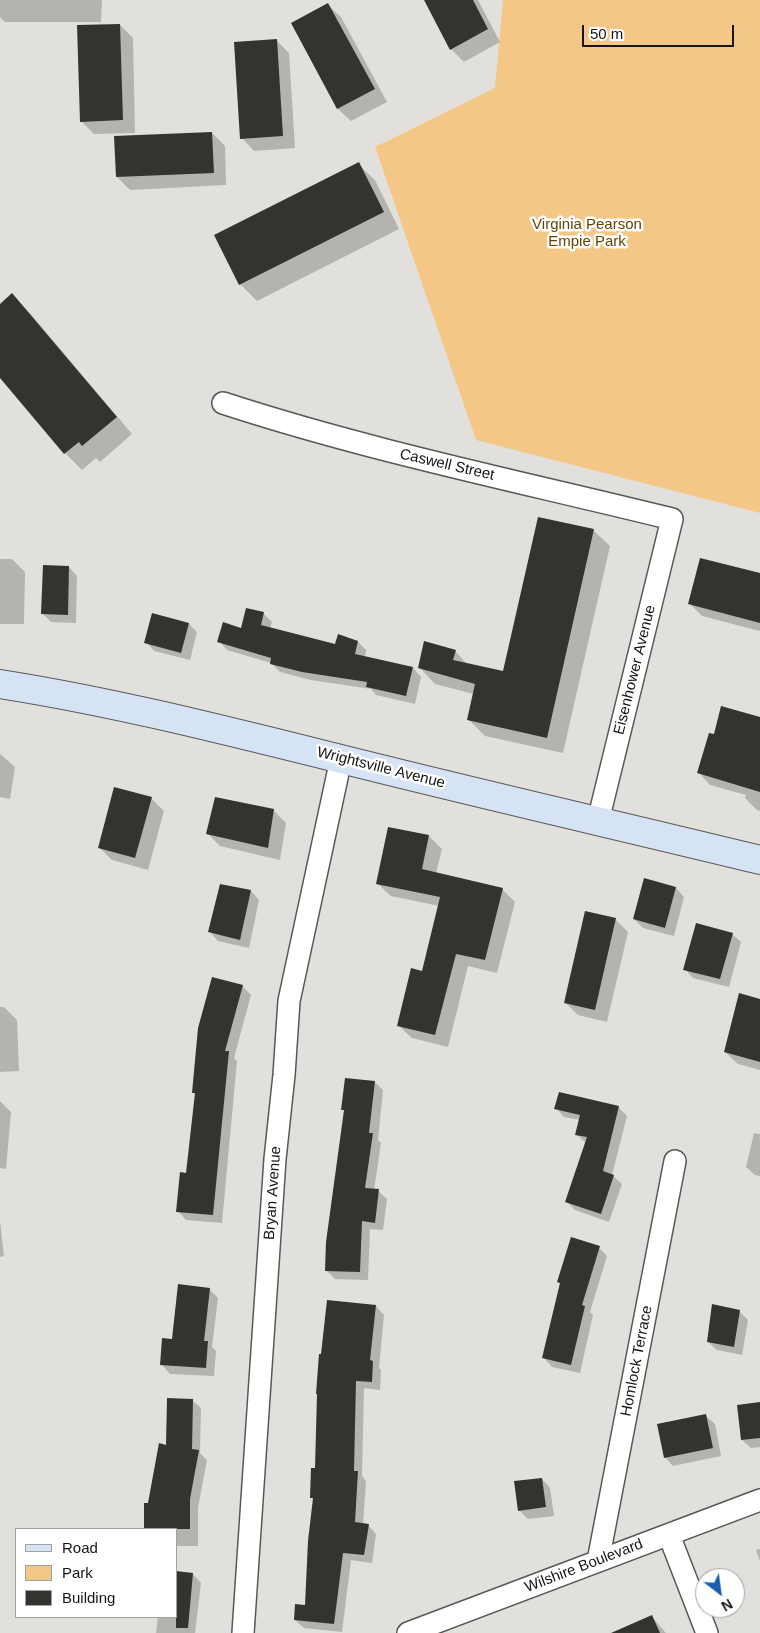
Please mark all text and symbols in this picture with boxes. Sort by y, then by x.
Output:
scale bar [585,15,738,47]
text: 50 m [590,25,623,42]
park label: Virginia Pearson Empie Park [532,216,642,251]
street label: Caswell Street [398,445,496,485]
street label: Eisenhower Avenue [610,603,660,737]
street label: Wrightsville Avenue [315,743,447,793]
street label: Bryan Avenue [261,1146,285,1240]
street label: Homlock Terrace [617,1304,657,1418]
legend [15,1528,178,1618]
street label: Wilshire Boulevard [522,1535,646,1597]
text: Road [62,1539,98,1556]
text: Park [62,1564,93,1581]
north arrow [695,1568,745,1618]
text: Building [62,1589,115,1606]
text: N [719,1596,735,1615]

